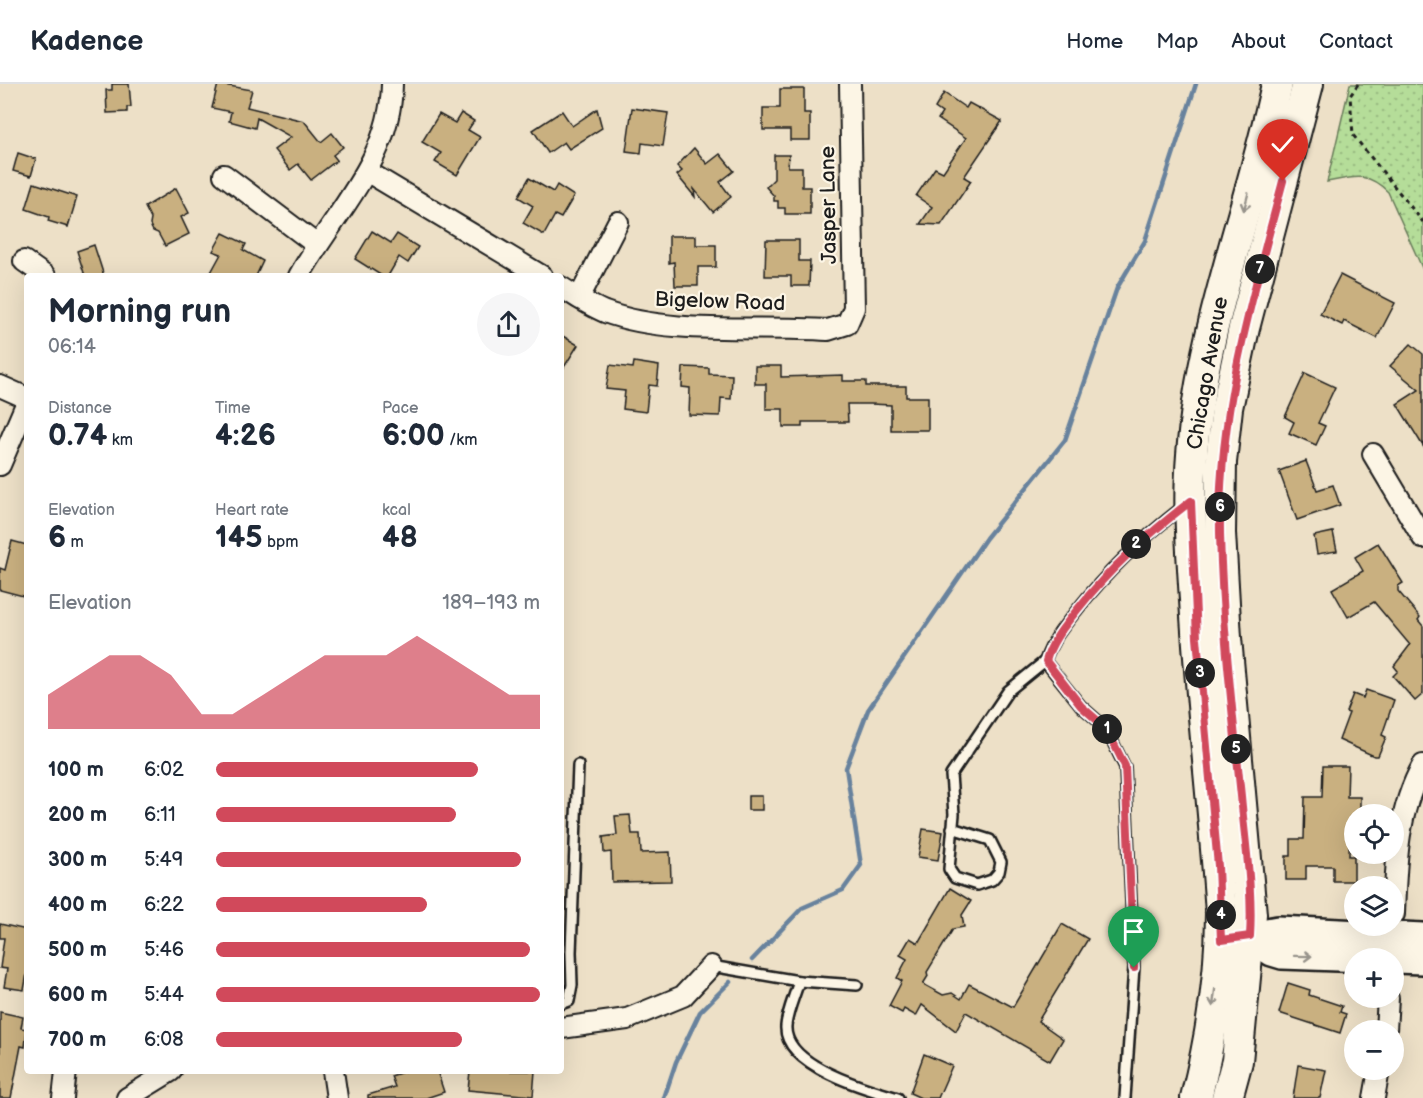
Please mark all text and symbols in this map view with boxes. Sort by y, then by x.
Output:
text: Kadence [30,25,143,58]
text: Home [1066,29,1123,54]
text: Map [1156,29,1198,54]
text: About [1231,29,1286,54]
text: Contact [1319,29,1393,54]
pin [1257,119,1308,181]
icon: check [1266,128,1299,161]
street label: Jasper Lane [815,146,842,264]
one-way arrow [1240,192,1251,211]
pin: 7 [1245,254,1275,284]
text: 7 [1256,259,1264,278]
street label: Bigelow Road [654,287,786,316]
text: Morning run [48,292,231,332]
button: share [477,293,540,356]
street label: Chicago Avenue [1182,295,1233,451]
text: 06:14 [48,335,96,359]
text: Distance [48,399,112,418]
text: Time [215,399,250,418]
text: Pace [382,399,418,418]
text: 0.74 [48,418,108,454]
text: 4:26 [215,418,276,454]
text: 6:00 [382,418,445,454]
text: km [108,431,133,450]
text: /km [445,431,477,450]
pin: 6 [1205,492,1235,522]
text: 6 [1215,497,1225,516]
text: Elevation [48,501,115,520]
text: Heart rate [215,501,289,520]
text: kcal [382,501,411,520]
text: 6 [48,520,66,556]
text: 145 [215,520,263,556]
text: 48 [382,520,418,556]
pin: 2 [1121,529,1151,559]
text: m [66,533,84,552]
text: bpm [263,533,298,552]
text: 2 [1131,534,1141,553]
text: Elevation [48,591,131,615]
text: 189–193 m [442,591,540,615]
pin: 3 [1185,658,1215,688]
text: 3 [1195,663,1205,682]
pin: 1 [1092,714,1122,744]
text: 1 [1104,719,1110,738]
pin: 5 [1221,734,1251,764]
text: 5 [1231,739,1241,758]
text: 100 m [48,758,104,782]
text: 6:02 [144,758,184,782]
text: 200 m [48,803,107,827]
text: 6:11 [144,803,176,827]
map controls [1344,804,1404,1080]
button: locate [1344,804,1404,864]
text: 300 m [48,848,107,872]
text: 5:49 [144,848,183,872]
button: layers [1344,876,1404,936]
text: 400 m [48,893,107,917]
text: 6:22 [144,893,184,917]
pin: 4 [1206,900,1236,930]
text: 4 [1216,905,1226,924]
pin [1108,906,1159,968]
icon: arrive [1117,915,1150,948]
text: 500 m [48,938,107,962]
text: 5:46 [144,938,184,962]
button: + [1344,948,1404,1008]
one-way arrow [1292,950,1312,961]
text: 600 m [48,983,108,1007]
text: 5:44 [144,983,184,1007]
one-way arrow [1208,988,1219,1008]
button: − [1344,1020,1404,1080]
text: 700 m [48,1028,106,1052]
text: 6:08 [144,1028,184,1052]

